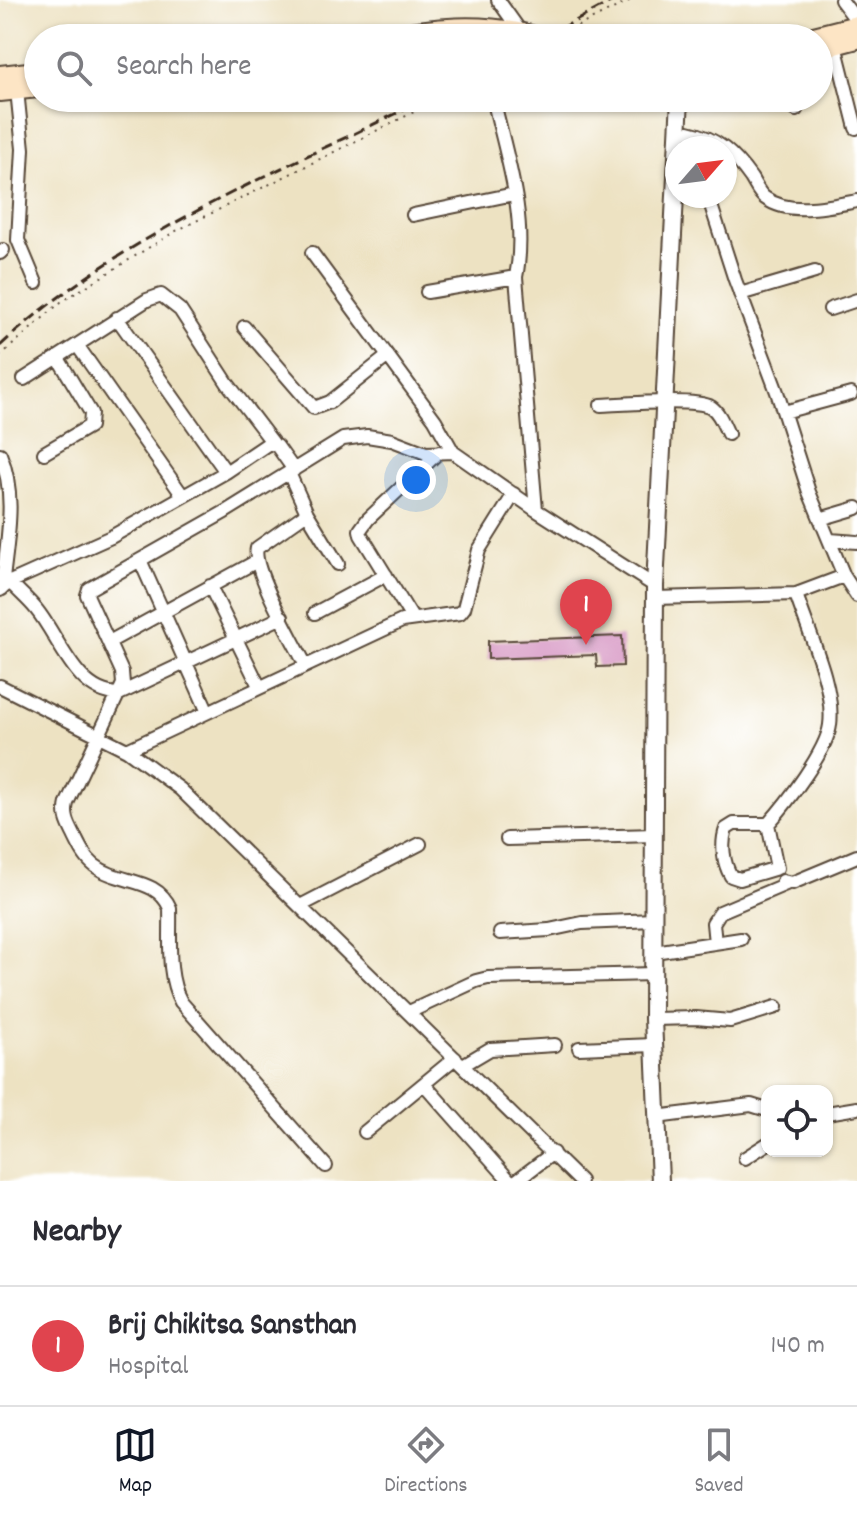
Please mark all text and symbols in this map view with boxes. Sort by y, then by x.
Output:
search box [24,24,833,112]
icon: search [52,46,96,90]
text: Search here [116,47,252,90]
north arrow [665,136,737,208]
your location [396,460,436,500]
pin: 1 [560,579,612,645]
map controls [761,1085,833,1157]
button: locate [761,1085,833,1157]
text: Nearby [32,1209,121,1258]
text: Brij Chikitsa Sansthan [108,1306,357,1349]
text: 1 [55,1328,61,1365]
text: 140 m [771,1328,825,1365]
text: Hospital [108,1349,189,1386]
tab: Map [113,1423,157,1502]
tab: Directions [384,1423,468,1502]
tab: Saved [694,1423,744,1502]

